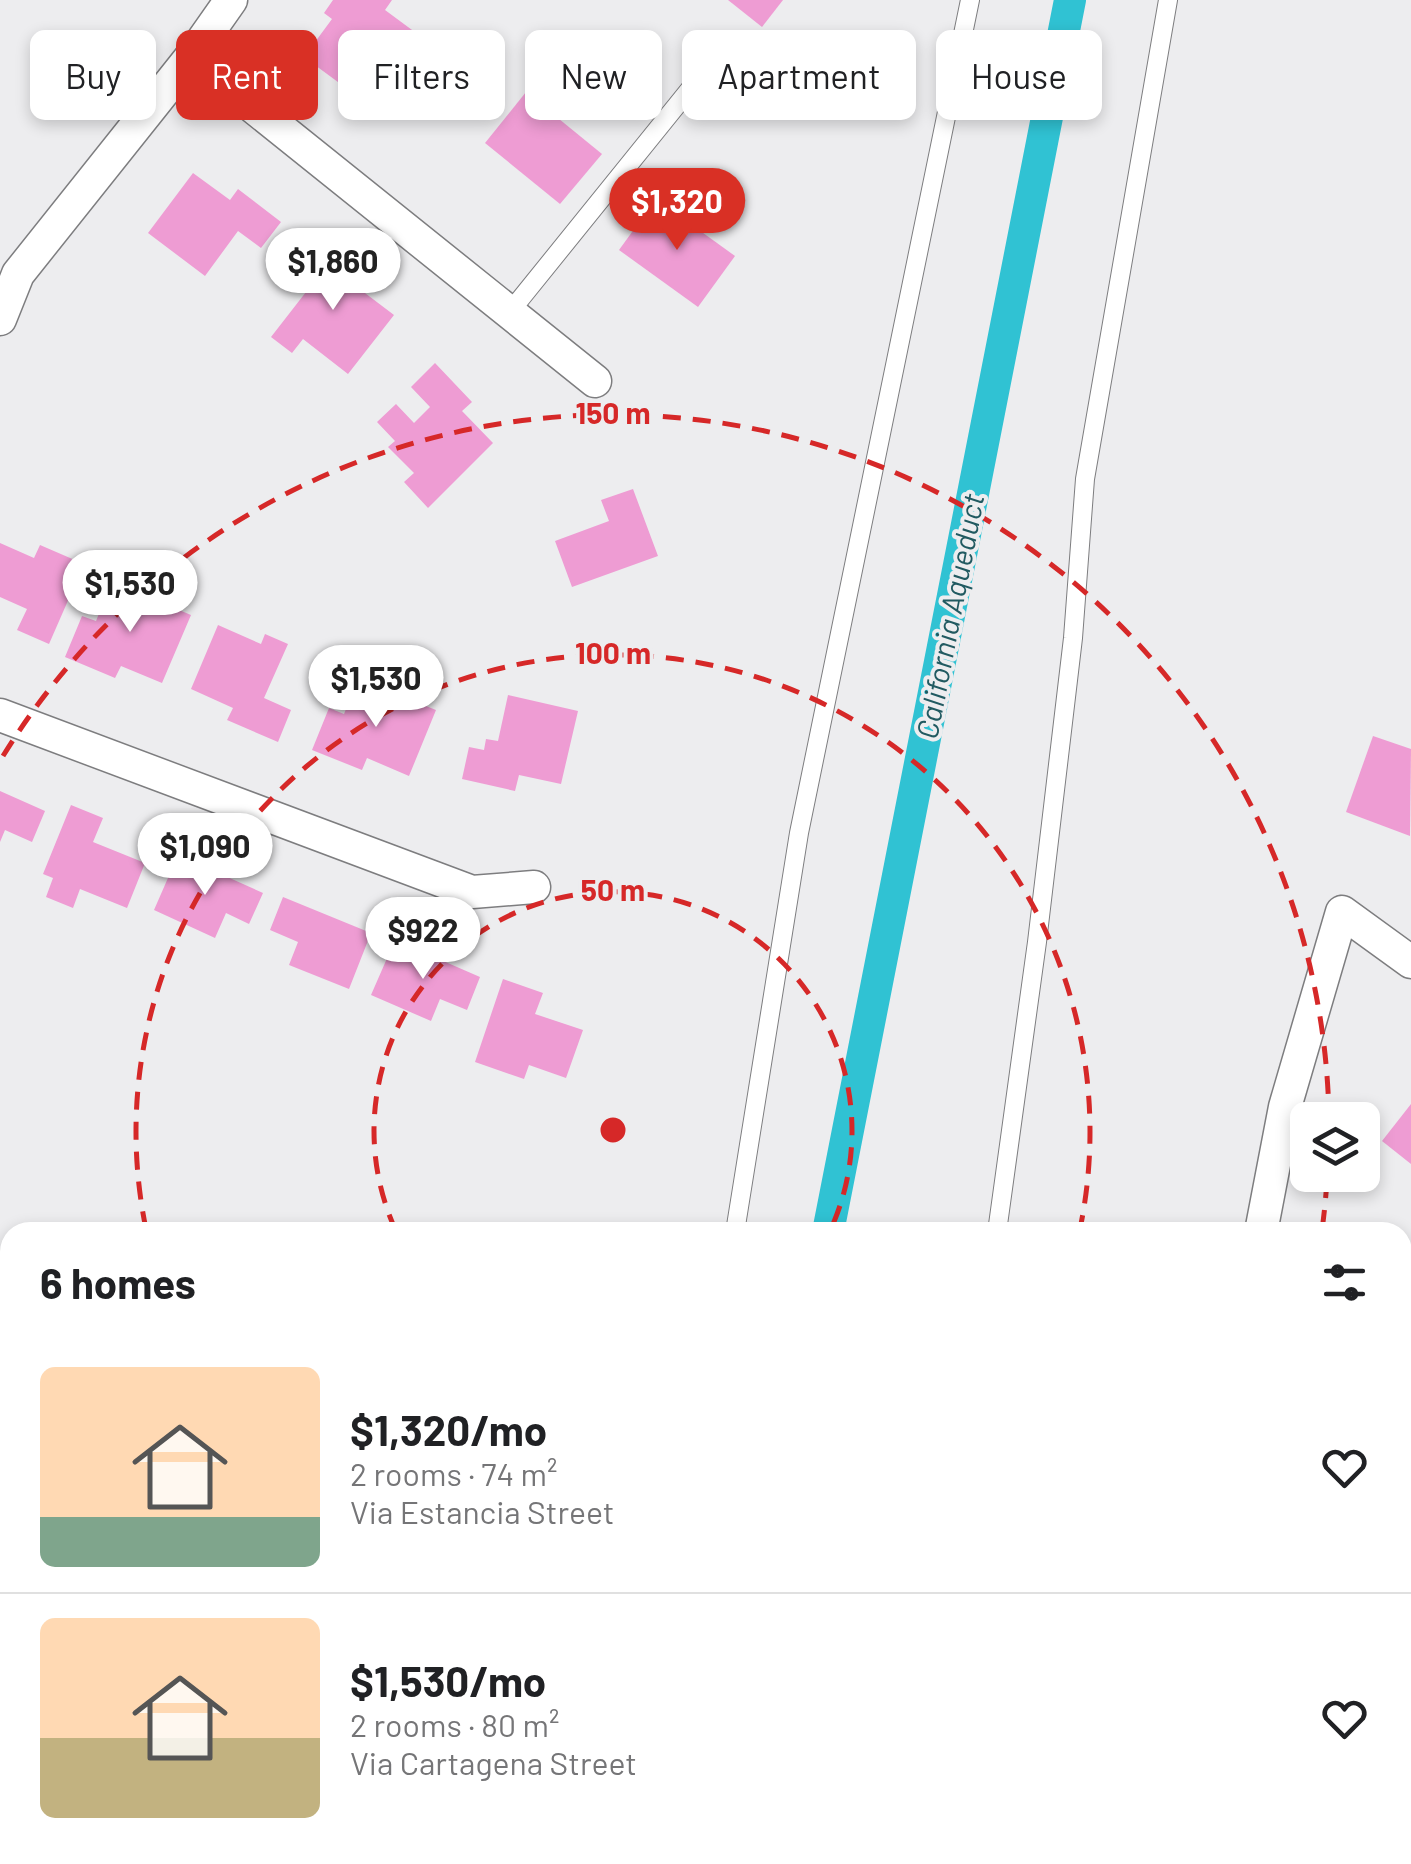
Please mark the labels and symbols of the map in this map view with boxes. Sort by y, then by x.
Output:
pin: $1,320 [596,168,758,253]
pin: $1,860 [252,228,414,313]
text: 150 m [576,394,650,430]
water label: California Aqueduct [908,490,991,742]
pin: $1,530 [49,550,211,635]
text: 100 m [575,634,651,670]
pin: $1,530 [295,645,457,730]
pin: $1,090 [124,813,286,898]
text: 50 m [581,871,645,907]
pin: $922 [364,897,482,982]
centre of rings [595,1112,631,1148]

